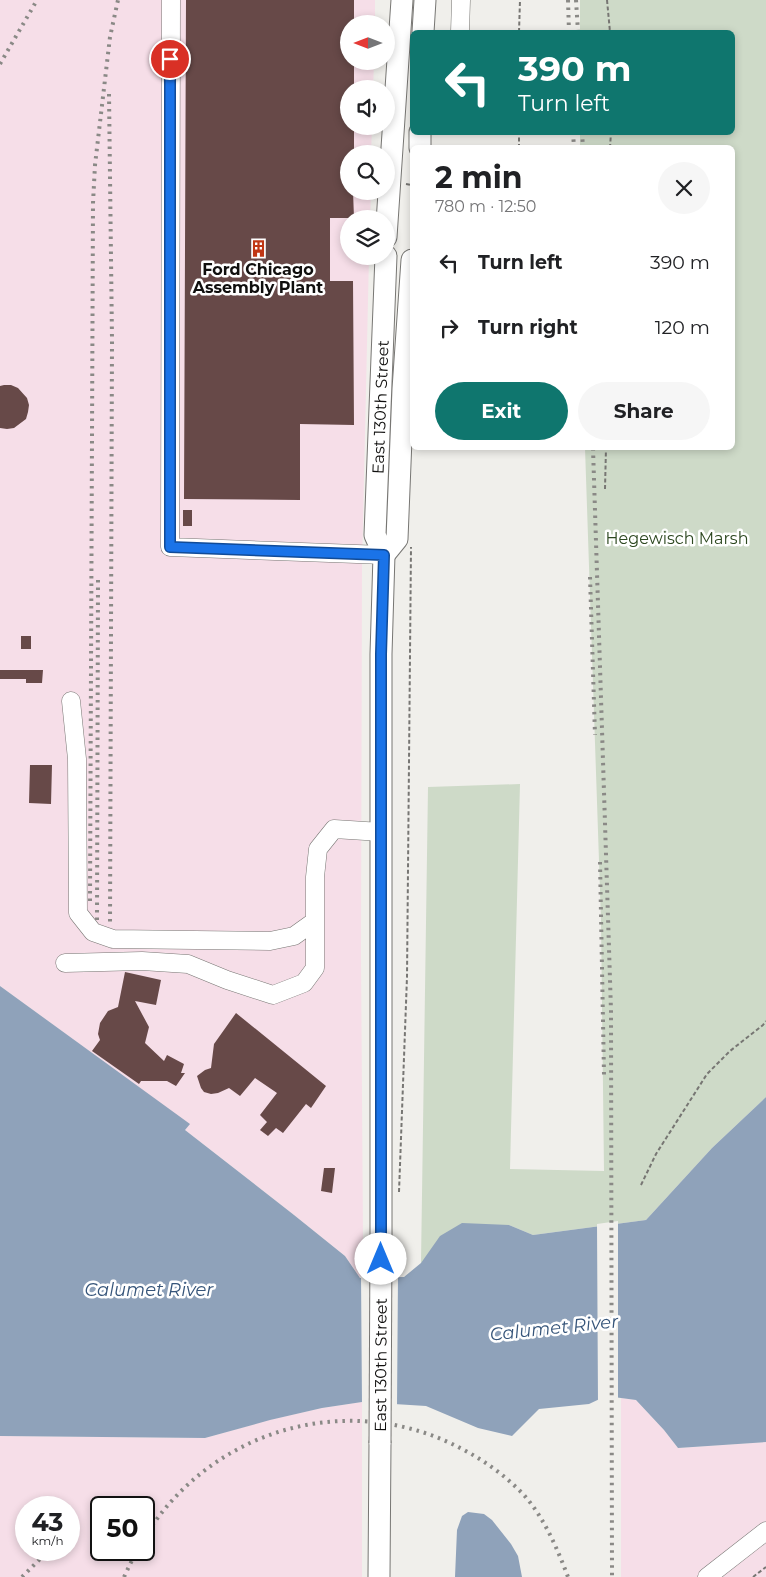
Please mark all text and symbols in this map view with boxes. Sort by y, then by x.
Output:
north arrow [340,15,395,70]
map controls [340,15,395,265]
pin [149,38,191,80]
icon: arrive [156,45,184,73]
text: 390 m [518,47,631,90]
icon: left [435,50,500,115]
button: sound [340,80,395,135]
text: Turn left [518,90,610,117]
button: search [340,145,395,200]
text: 2 min [435,159,522,196]
button: close [658,162,710,214]
text: 780 m · 12:50 [435,197,536,216]
button: layers [340,210,395,265]
building icon: Ford Chicago Assembly Plant [248,238,268,258]
icon: left [435,249,463,277]
text: Turn left [478,251,563,274]
text: 390 m [650,251,710,274]
place label: Ford Chicago Assembly Plant [192,260,323,297]
icon: right [435,314,463,342]
text: Turn right [478,316,578,339]
text: 120 m [655,316,710,339]
street label: East 130th Street [368,339,392,474]
button: Exit [435,382,568,440]
button: Share [578,382,710,440]
park label: Hegewisch Marsh [606,529,748,548]
position arrow [354,1232,406,1284]
water label: Calumet River [84,1279,214,1301]
street label: East 130th Street [371,1297,390,1432]
water label: Calumet River [489,1310,620,1346]
speed limit sign: 50 [90,1496,155,1561]
text: 43 [32,1507,63,1537]
text: km/h [31,1533,64,1548]

